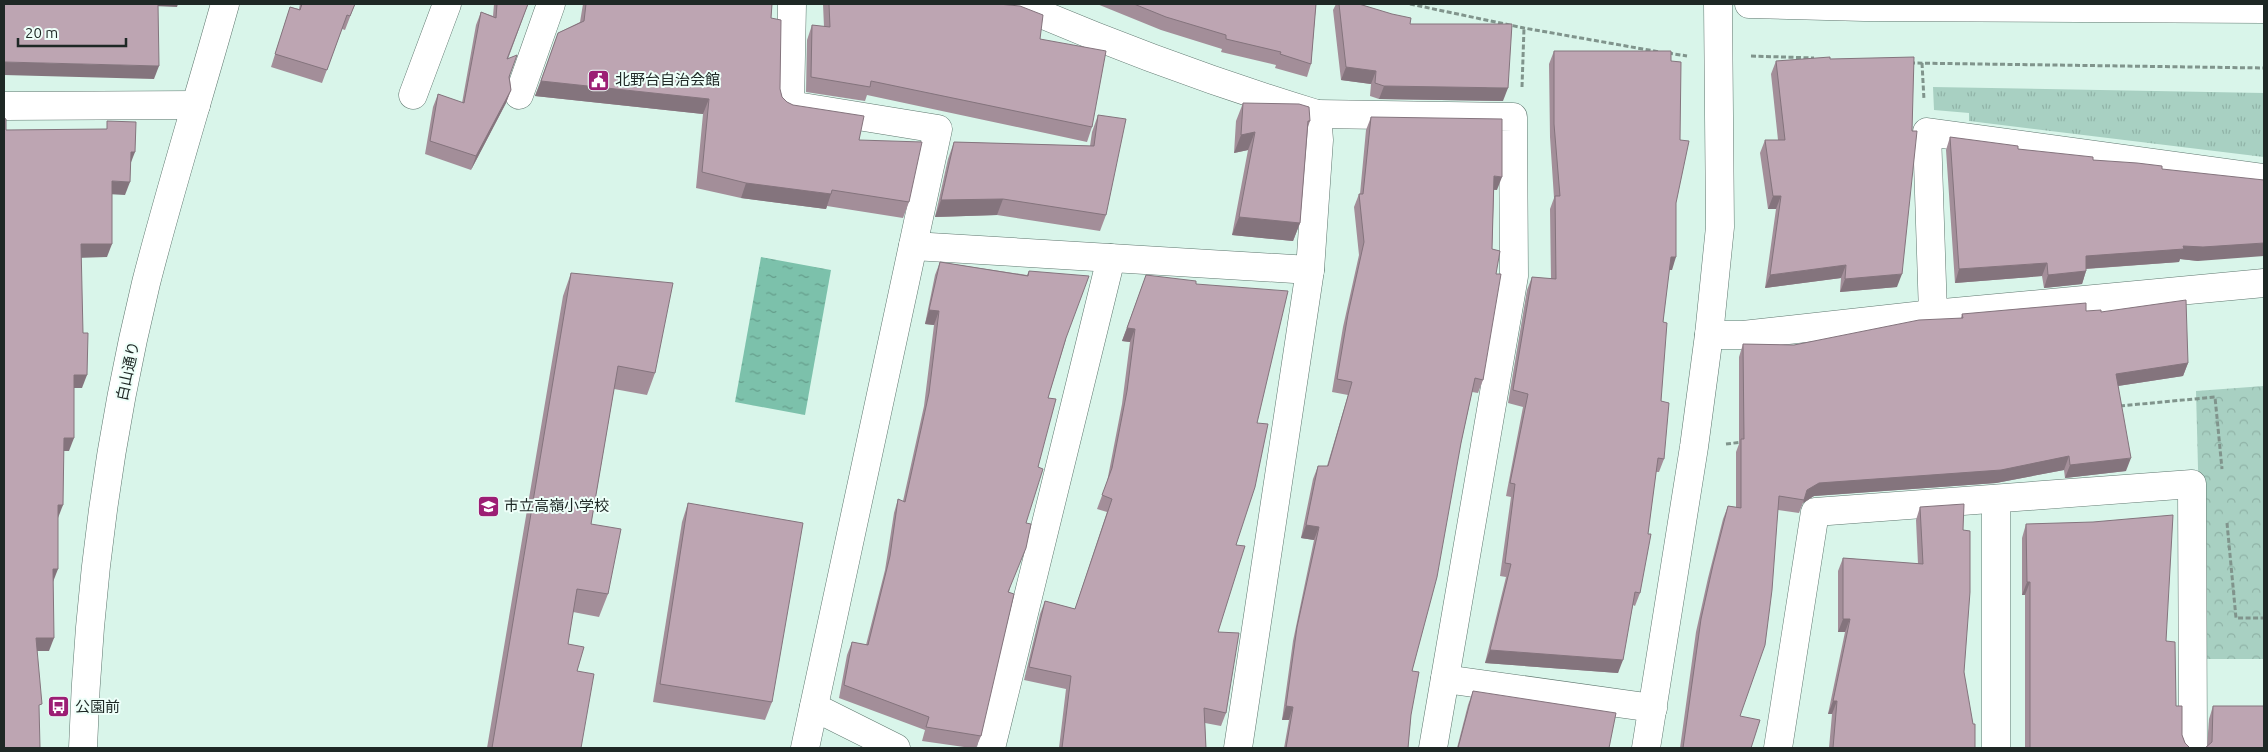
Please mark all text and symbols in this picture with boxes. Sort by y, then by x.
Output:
scale bar [18,15,125,47]
text: 20 m [25,24,58,41]
public building icon: 北野台自治会館 [587,68,611,92]
place label: 北野台自治会館 [615,71,720,88]
street label: 白山通り [113,340,142,402]
school or university icon: 市立高嶺小学校 [476,494,500,518]
place label: 市立高嶺小学校 [504,497,609,514]
bus stop icon: 公園前 [47,695,71,719]
place label: 公園前 [75,698,120,715]

